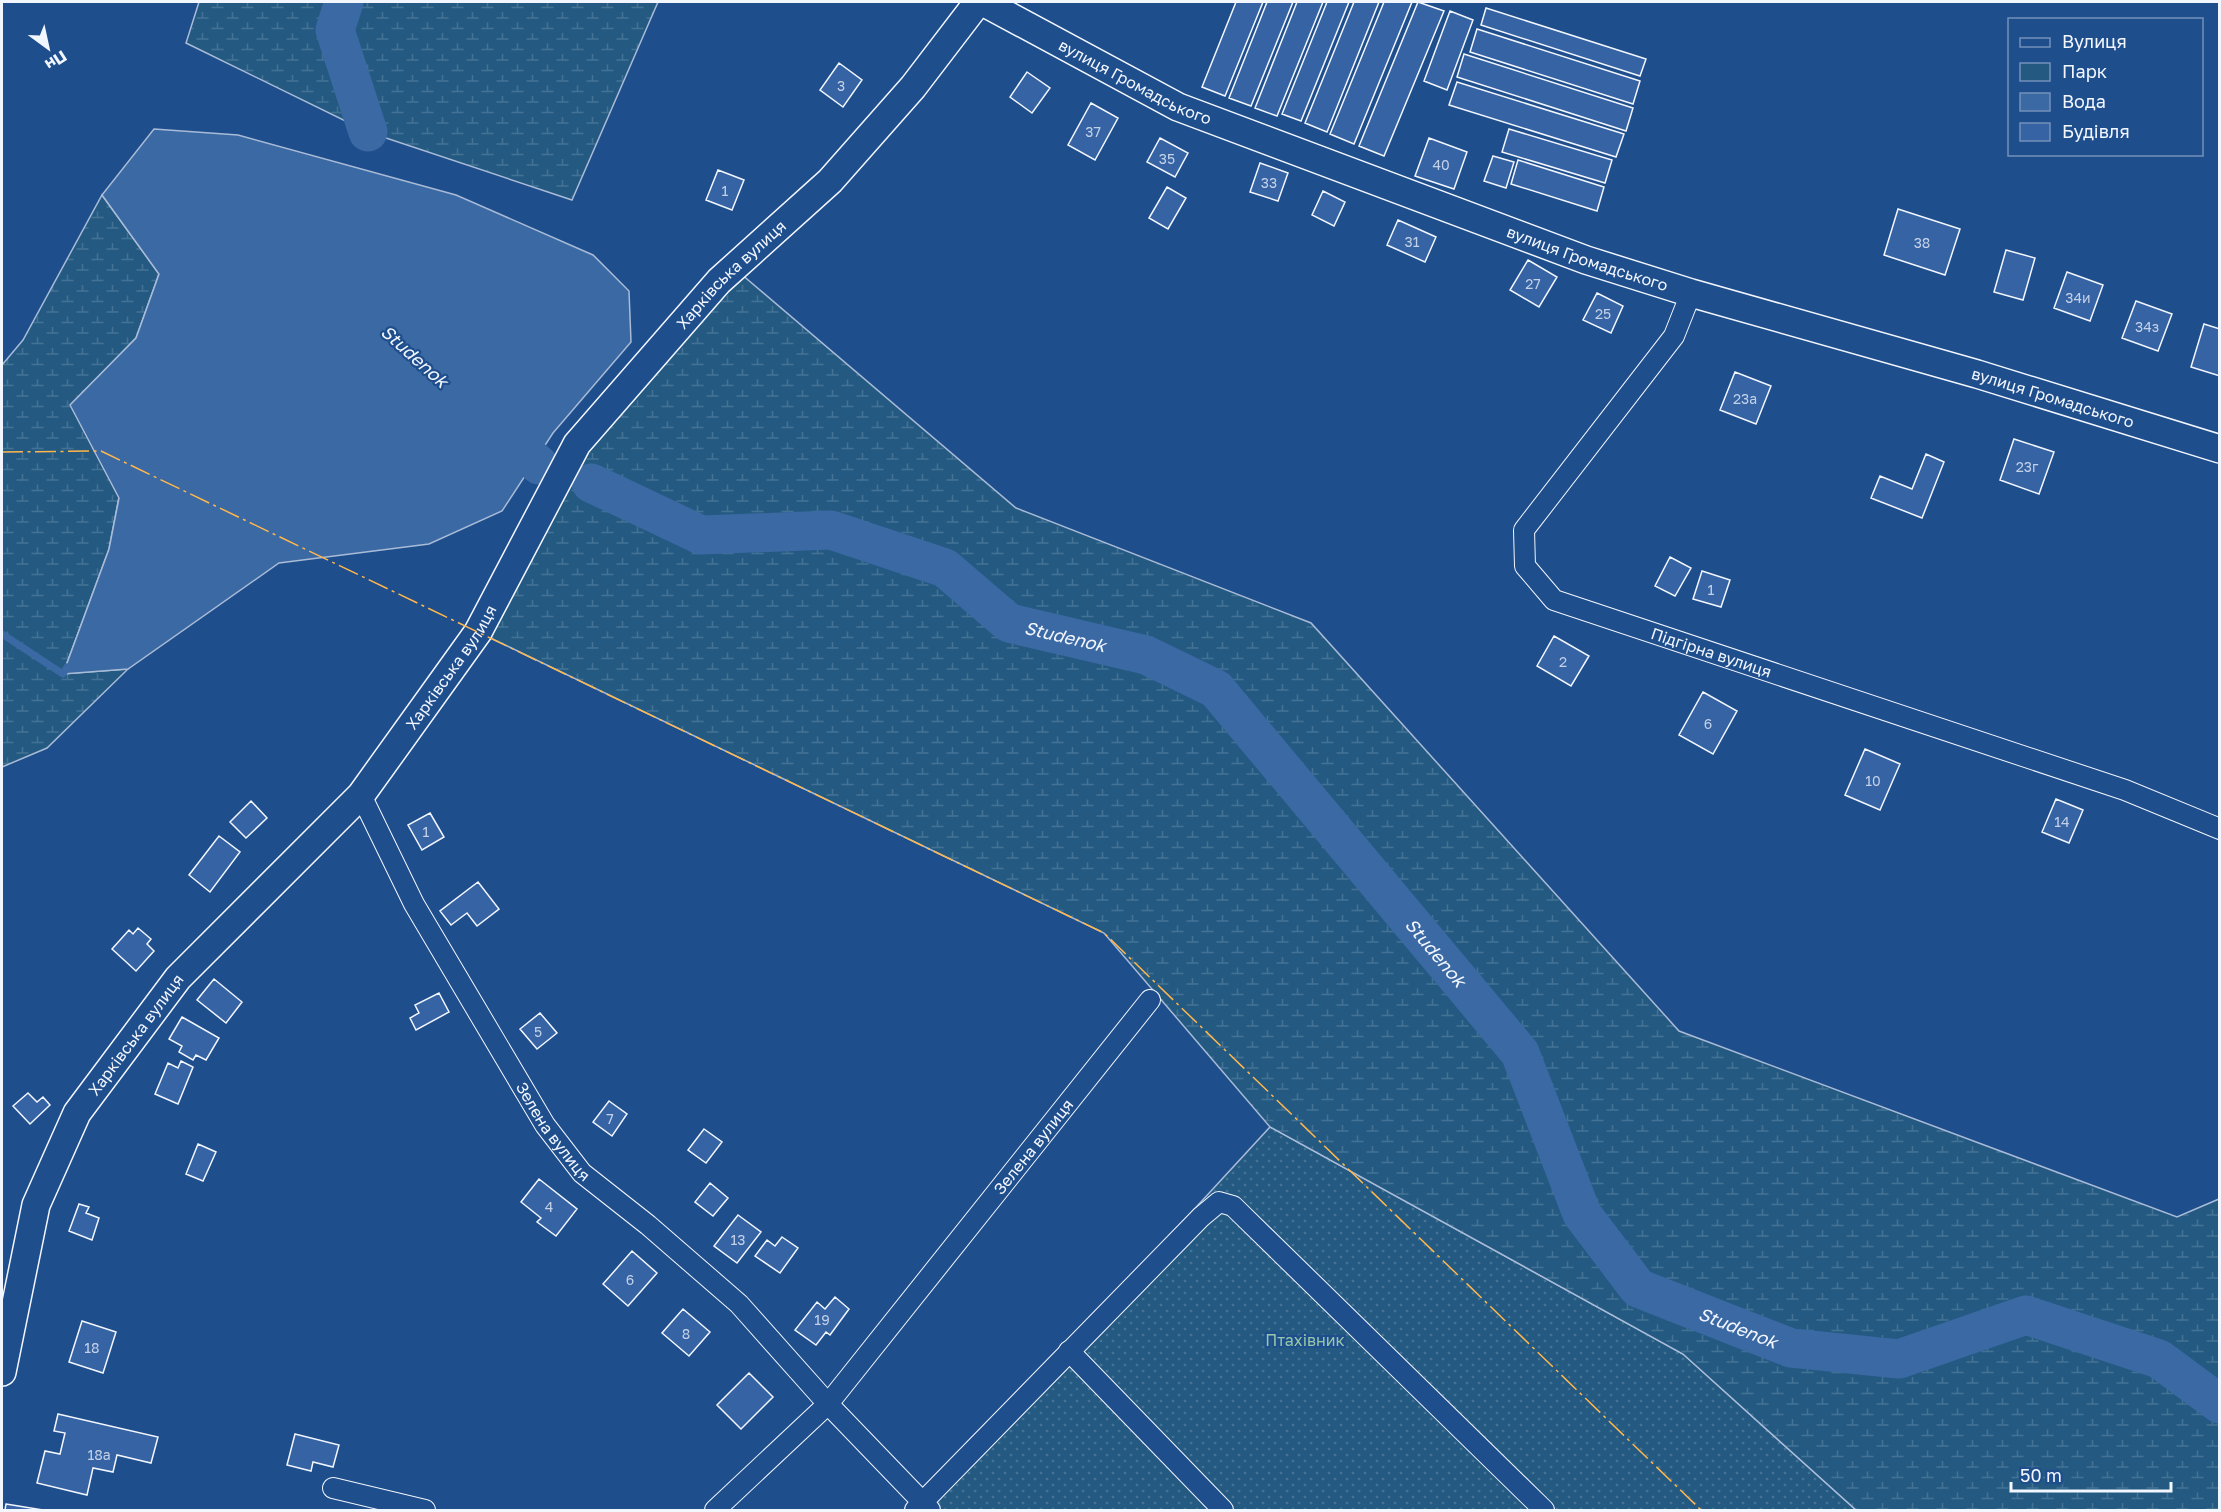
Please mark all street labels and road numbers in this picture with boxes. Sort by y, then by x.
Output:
street label: вулиця Громадського [1055,35,1214,129]
street label: Харківська вулиця [672,216,790,333]
street label: вулиця Громадського [1504,221,1670,295]
street label: вулиця Громадського [1969,363,2137,432]
street label: Харківська вулиця [401,601,500,733]
street label: Підгірна вулиця [1648,623,1774,682]
street label: Харківська вулиця [84,970,188,1099]
street label: Зелена вулиця [512,1078,594,1186]
street label: Зелена вулиця [989,1095,1077,1198]

